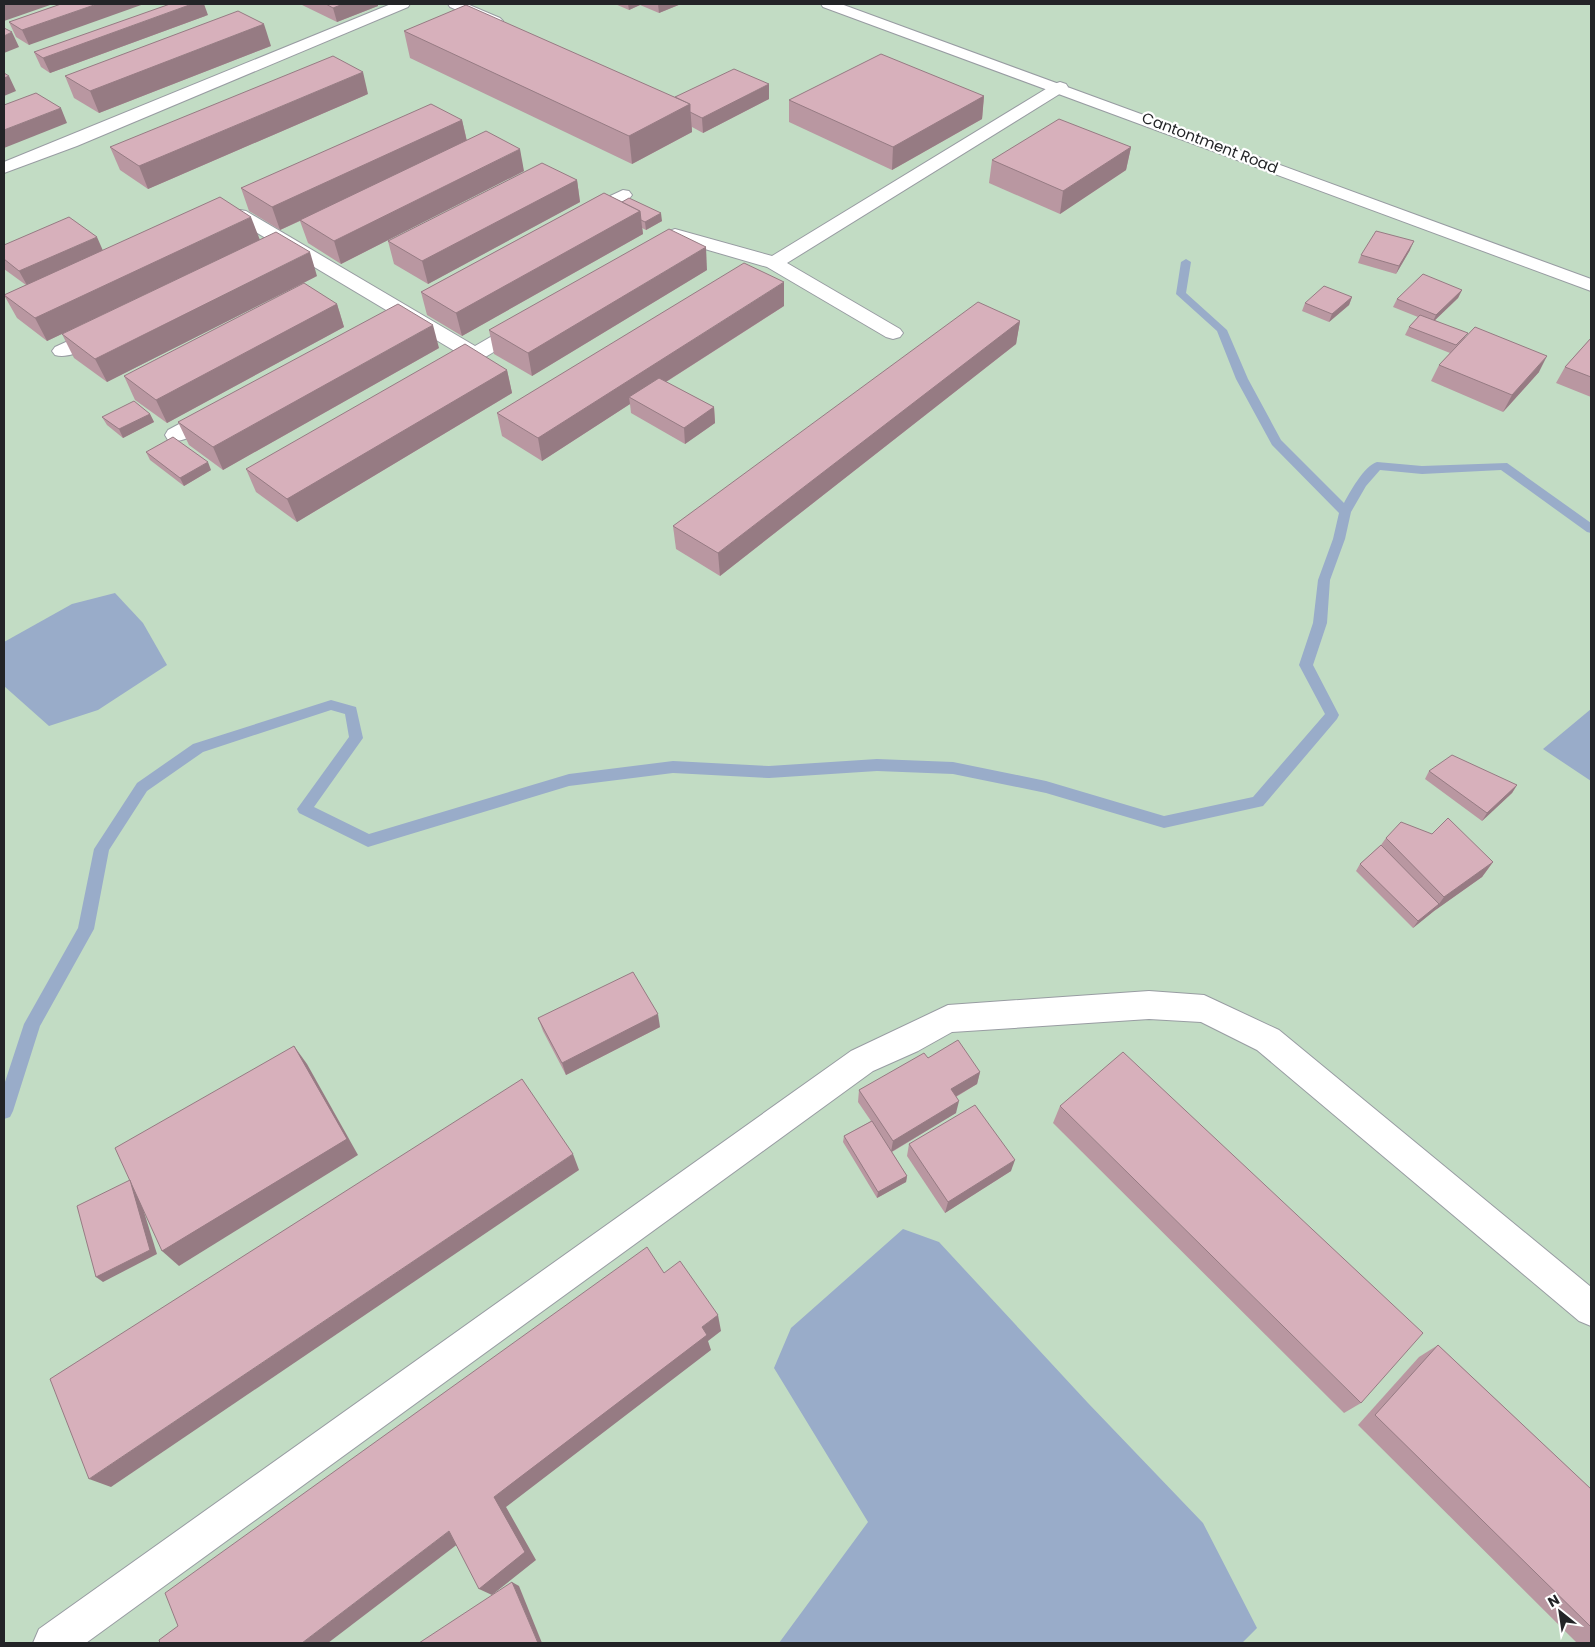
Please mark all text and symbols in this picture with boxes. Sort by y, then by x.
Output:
street label: Cantontment Road [1139,107,1281,178]
north arrow [1535,1587,1585,1637]
text: N [1544,1589,1563,1612]

